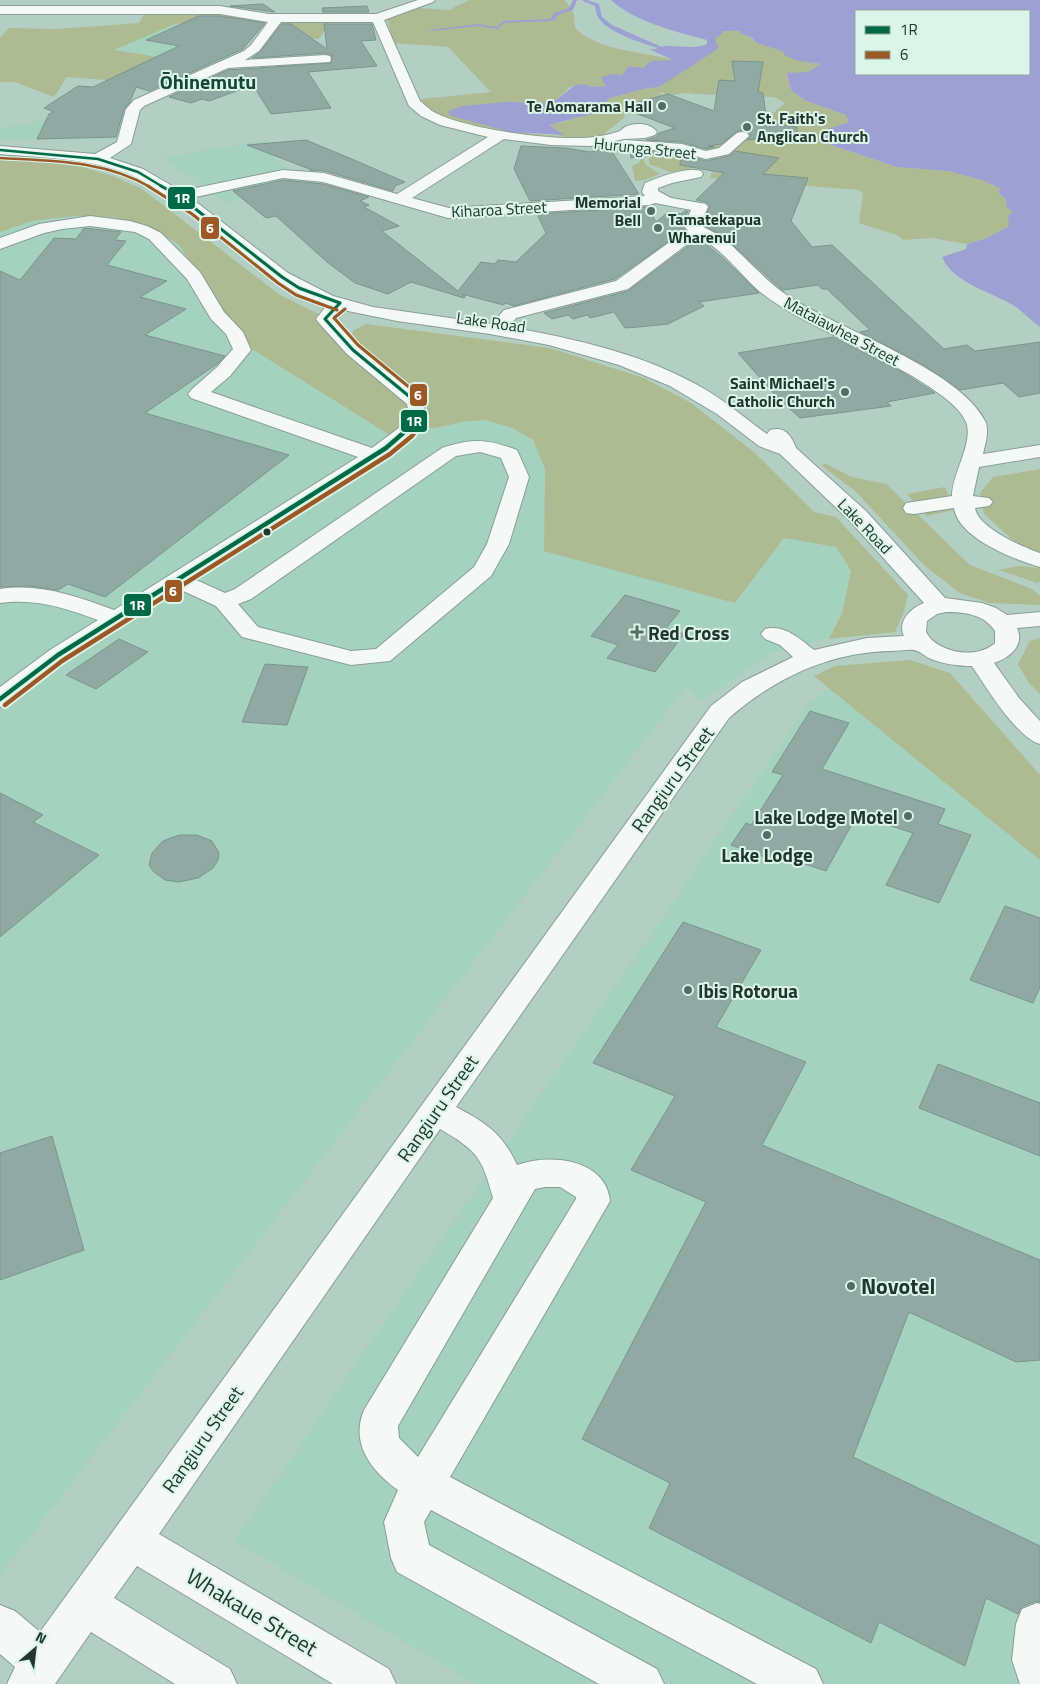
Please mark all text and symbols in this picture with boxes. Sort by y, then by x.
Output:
legend [855,10,1030,75]
text: 1R [900,18,918,41]
text: 6 [900,43,908,66]
district label: Ōhinemutu [160,66,256,97]
place label: Te Aomarama Hall [526,94,652,118]
marker: Te Aomarama Hall [656,100,668,112]
place label: St. Faith's Anglican Church [757,106,868,148]
marker: St. Faith's Anglican Church [741,121,753,133]
street label: Hurunga Street [593,131,698,165]
line badge: 1R [167,186,196,210]
text: 1R [174,187,191,208]
place label: Memorial Bell [575,190,641,232]
street label: Kiharoa Street [451,194,548,223]
marker: Memorial Bell [645,205,657,217]
place label: Tamatekapua Wharenui [668,207,761,249]
line badge: 6 [200,216,220,240]
text: 6 [206,217,214,238]
marker: Tamatekapua Wharenui [652,222,664,234]
street label: Mataiawhea Street [780,290,905,372]
street label: Lake Road [455,305,527,339]
place label: Saint Michael's Catholic Church [728,371,835,413]
line badge: 6 [409,383,428,407]
text: 6 [414,384,422,405]
marker: Saint Michael's Catholic Church [839,386,851,398]
line badge: 1R [400,409,428,433]
text: 1R [406,410,423,431]
street label: Lake Road [832,493,898,559]
unlabelled marker [262,527,272,537]
line badge: 6 [164,579,183,603]
text: 6 [169,580,177,601]
line badge: 1R [123,593,152,617]
text: 1R [129,594,146,615]
place label: Red Cross [648,618,729,647]
marker: Red Cross [630,625,644,639]
street label: Rangiuru Street [623,720,721,838]
place label: Lake Lodge Motel [754,802,898,831]
marker: Lake Lodge Motel [902,810,914,822]
marker: Lake Lodge [761,829,773,841]
place label: Lake Lodge [721,840,813,869]
place label: Ibis Rotorua [698,976,798,1005]
marker: Ibis Rotorua [682,984,694,996]
street label: Rangiuru Street [389,1048,485,1168]
place label: Novotel [861,1269,935,1303]
marker: Novotel [845,1280,857,1292]
street label: Rangiuru Street [154,1379,250,1499]
street label: Whakaue Street [180,1559,324,1665]
north arrow [10,1624,60,1674]
text: N [32,1626,51,1649]

